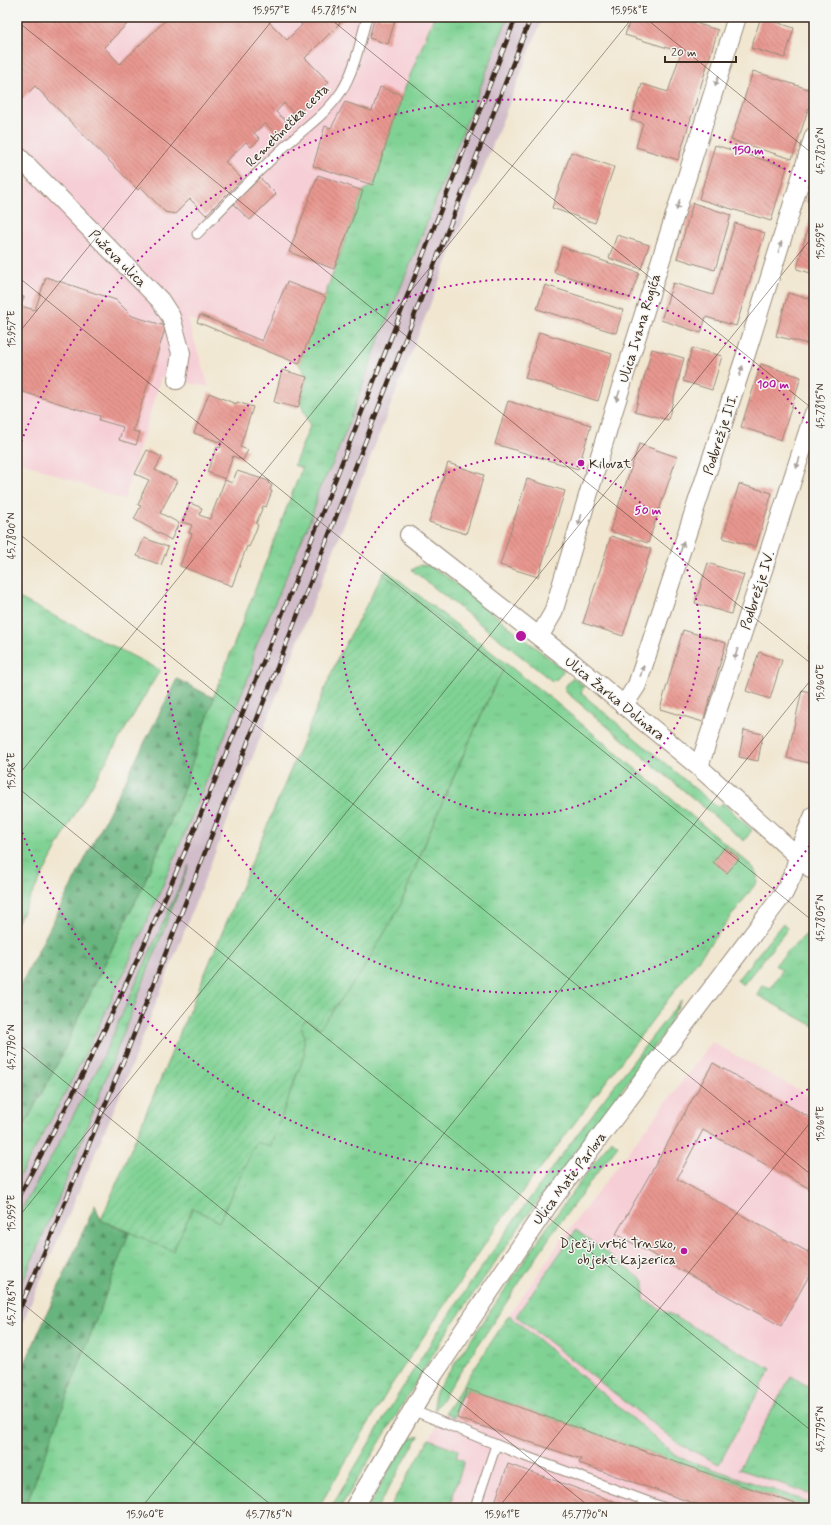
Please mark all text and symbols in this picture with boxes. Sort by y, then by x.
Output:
text: 15.957°E [252,4,290,18]
text: 45.7815°N [312,4,357,18]
text: 15.958°E [610,4,648,18]
scale bar [665,38,736,64]
text: 20 m [671,45,697,61]
one-way arrow [714,75,720,87]
street label: Remetinečka cesta [242,80,333,171]
text: 45.7820°N [814,127,828,174]
text: 150 m [732,143,764,159]
one-way arrow [675,199,681,211]
text: 15.959°E [814,222,828,259]
street label: Puževa ulica [85,226,150,291]
one-way arrow [777,240,783,252]
street label: Ulica Ivana Rogića [615,272,665,385]
text: 15.957°E [5,310,19,348]
one-way arrow [738,364,744,376]
text: 100 m [757,377,790,393]
text: 45.7815°N [814,383,828,428]
one-way arrow [615,390,621,402]
street label: Podbrežje III. [699,391,743,477]
place label: Kilovat [589,455,632,473]
marker: Kilovat [576,458,586,468]
one-way arrow [795,458,801,470]
text: 50 m [635,503,662,519]
text: 45.7800°N [5,512,19,559]
one-way arrow [577,515,583,527]
one-way arrow [679,541,685,553]
street label: Podbrežje IV. [737,549,779,632]
centre of rings [514,629,528,643]
one-way arrow [733,648,739,660]
street label: Ulica Žarka Dolinara [561,653,668,745]
text: 15.960°E [814,664,828,702]
one-way arrow [639,665,645,677]
text: 15.958°E [5,752,19,790]
text: 45.7805°N [814,894,828,942]
text: 45.7790°N [5,1024,19,1070]
text: 15.961°E [814,1106,828,1142]
street label: Ulica Mate Parlova [529,1129,611,1229]
text: 15.959°E [5,1194,19,1231]
place label: Dječji vrtić Trnsko, objekt Kajzerica [559,1235,676,1269]
marker: Dječji vrtić Trnsko, objekt Kajzerica [679,1246,689,1256]
text: 45.7785°N [5,1280,19,1326]
text: 45.7795°N [814,1406,828,1452]
text: 15.960°E [126,1508,164,1522]
text: 45.7785°N [246,1508,292,1522]
text: 15.961°E [484,1508,520,1522]
text: 45.7790°N [562,1508,608,1522]

